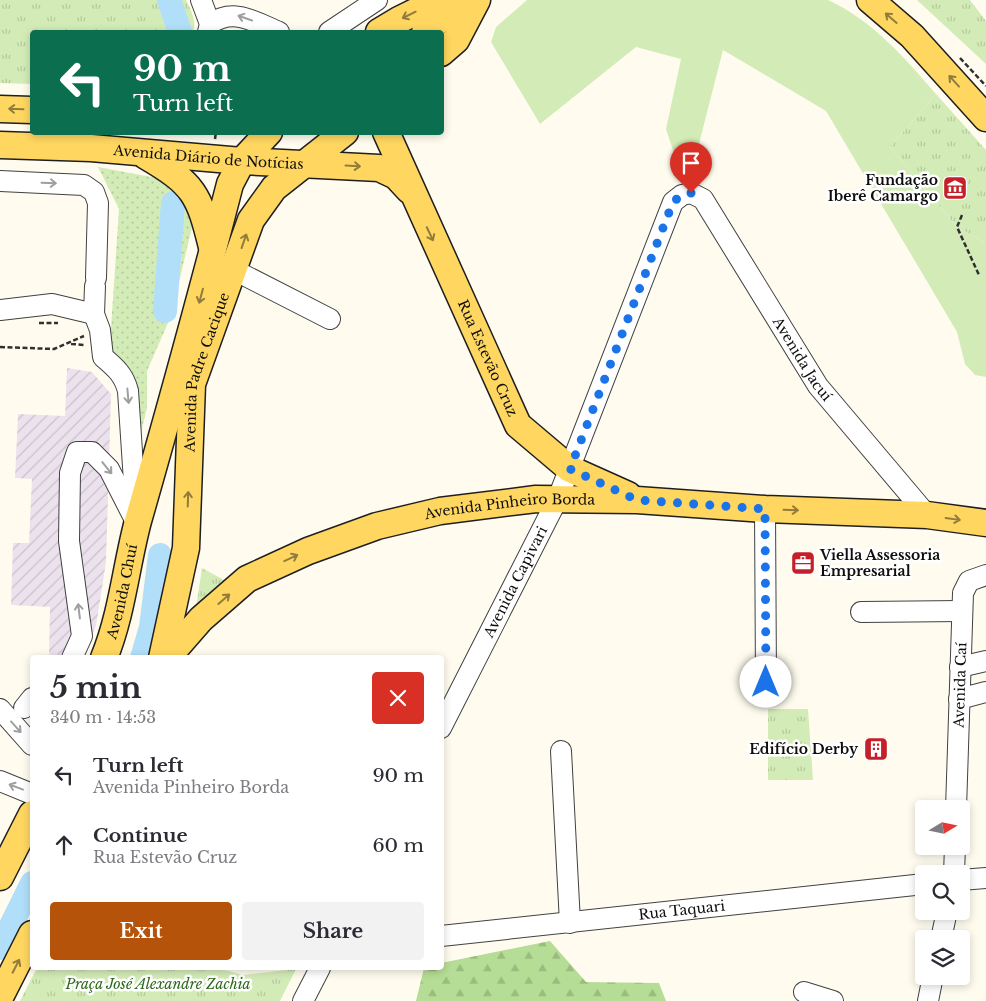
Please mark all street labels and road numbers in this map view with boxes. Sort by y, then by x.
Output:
street label: Avenida Diário de Notícias [112,141,304,173]
street label: Avenida Padre Cacique [180,290,233,453]
street label: Rua Estevão Cruz [454,297,522,420]
street label: Avenida Jacuí [768,313,836,405]
street label: Avenida Pinheiro Borda [422,490,595,524]
street label: Avenida Capivari [479,523,551,641]
street label: Avenida Chuí [102,542,141,642]
street label: Avenida Caí [950,642,970,729]
street label: Rua Taquari [637,896,726,924]

